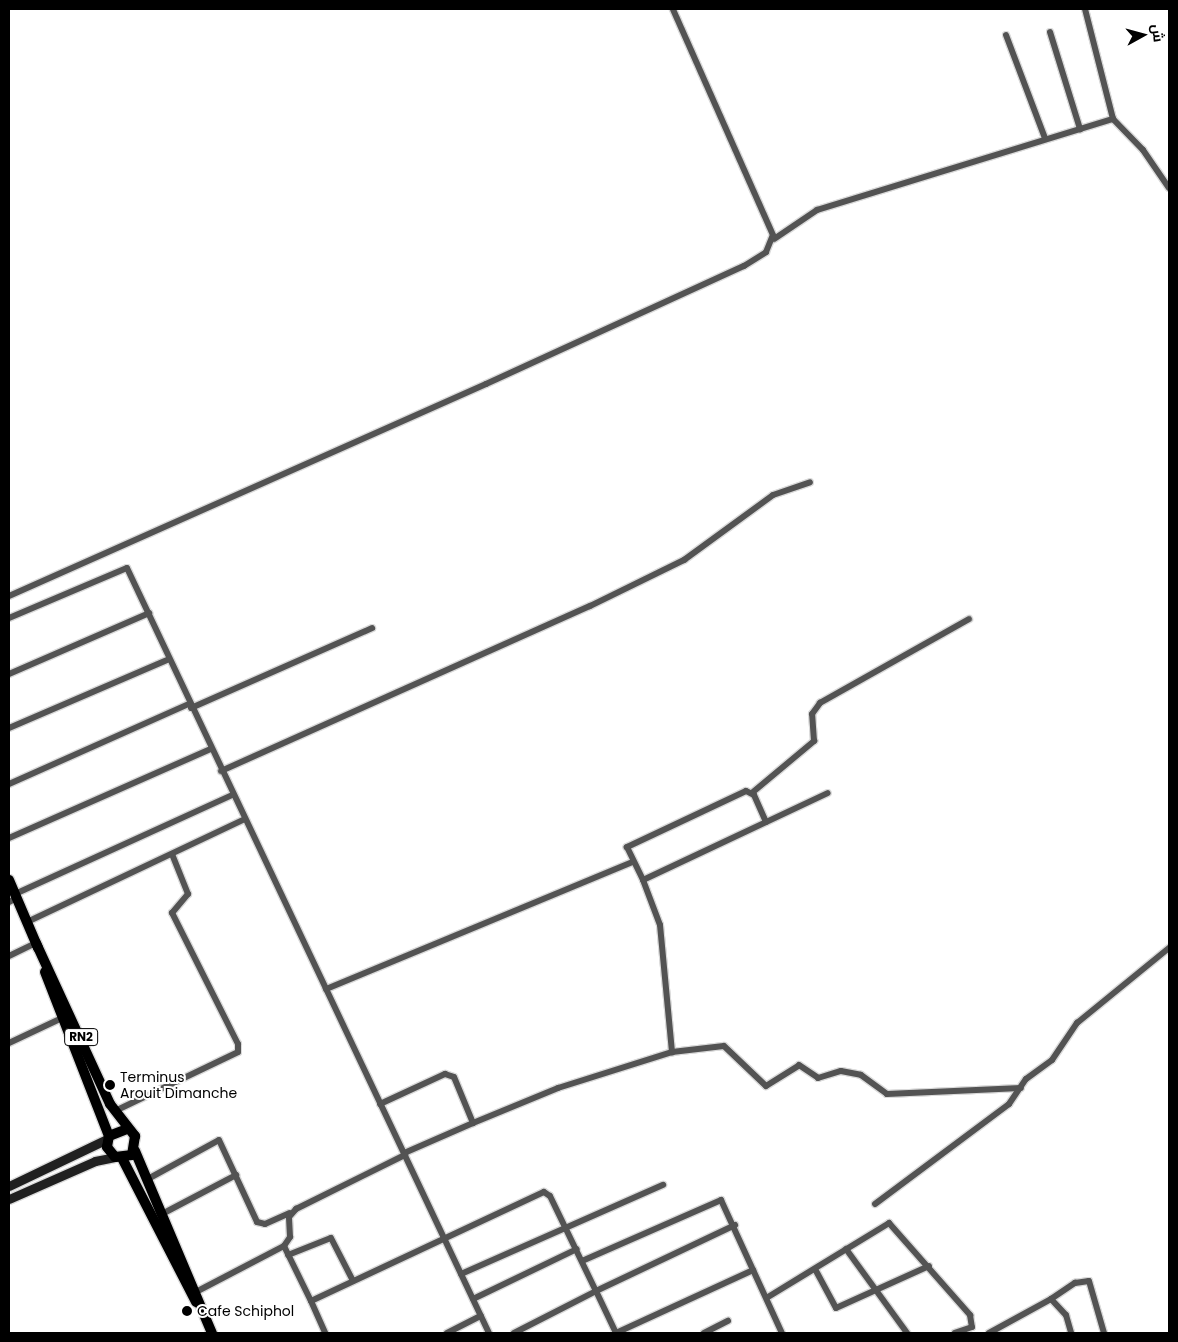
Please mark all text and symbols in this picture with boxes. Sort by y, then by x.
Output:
north arrow [1118,10,1168,60]
text: ش [1147,23,1169,43]
road number: RN2 [64,1028,98,1046]
place label: Terminus Arouit Dimanche [120,1069,237,1102]
marker: Terminus Arouit Dimanche [104,1079,116,1091]
place label: Cafe Schiphol [197,1303,294,1319]
marker: Cafe Schiphol [181,1305,193,1317]

